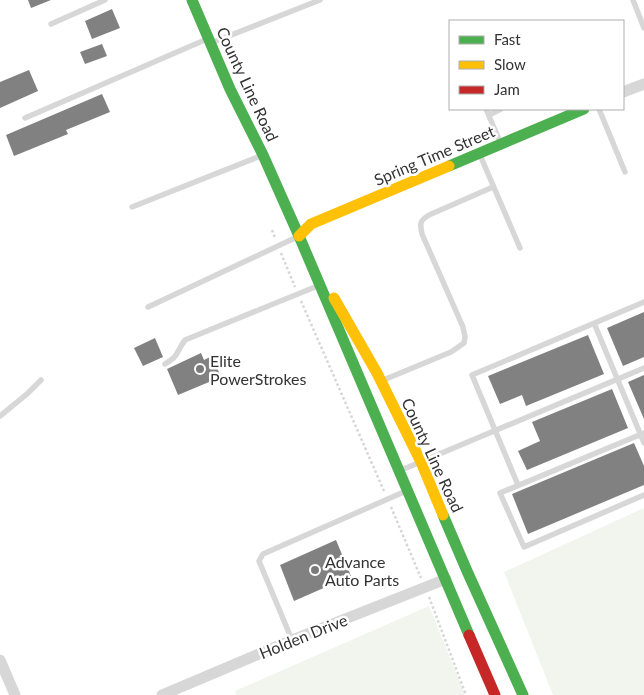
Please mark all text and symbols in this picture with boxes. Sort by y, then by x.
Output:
legend [449,20,624,110]
street label: County Line Road [213,24,283,144]
text: Fast [494,30,521,48]
text: Slow [494,55,526,73]
text: Jam [494,80,520,98]
street label: Spring Time Street [371,121,497,189]
place label: Elite PowerStrokes [210,351,307,388]
marker: Elite PowerStrokes [194,363,206,375]
street label: County Line Road [398,395,468,515]
place label: Advance Auto Parts [325,552,399,589]
marker: Advance Auto Parts [309,564,321,576]
street label: Holden Drive [256,610,350,662]

